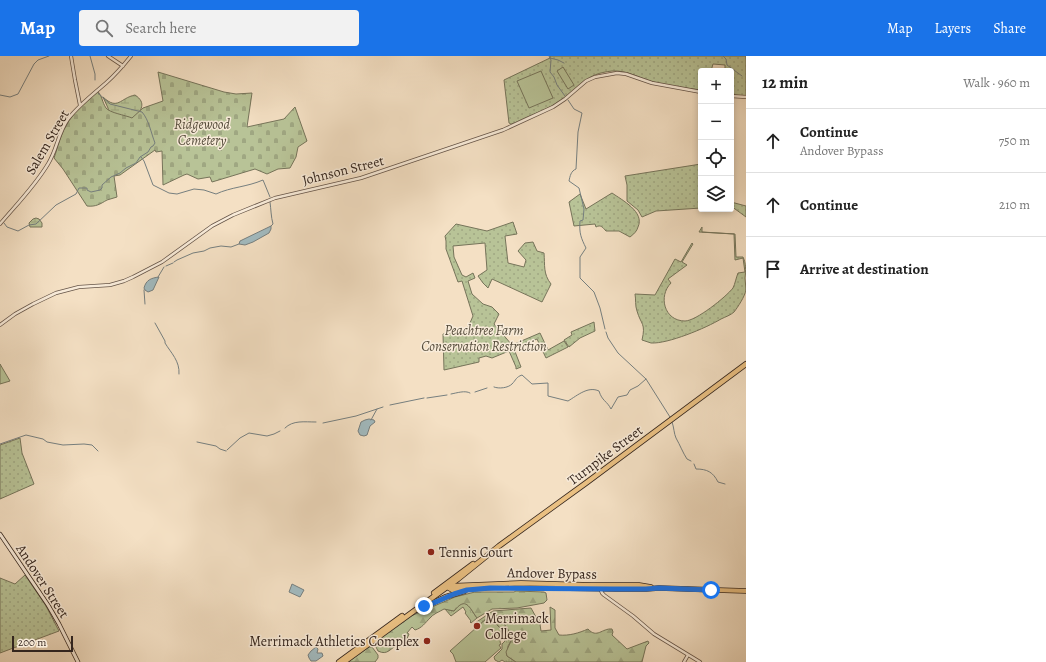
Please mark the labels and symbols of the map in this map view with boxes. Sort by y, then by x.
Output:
street label: Salem Street [21,106,74,178]
park label: Ridgewood Cemetery [174,115,231,150]
street label: Johnson Street [300,151,386,190]
park label: Peachtree Farm Conservation Restriction [421,321,547,356]
street label: Turnpike Street [564,421,647,490]
street label: Andover Street [11,540,74,622]
place label: Tennis Court [439,543,513,562]
marker: Tennis Court [426,547,436,557]
street label: Andover Bypass [506,563,597,584]
route start [702,581,720,599]
route end [415,597,433,615]
place label: Merrimack College [485,609,549,644]
marker: Merrimack College [472,621,482,631]
place label: Merrimack Athletics Complex [249,632,419,651]
scale bar [12,634,73,653]
marker: Merrimack Athletics Complex [422,636,432,646]

